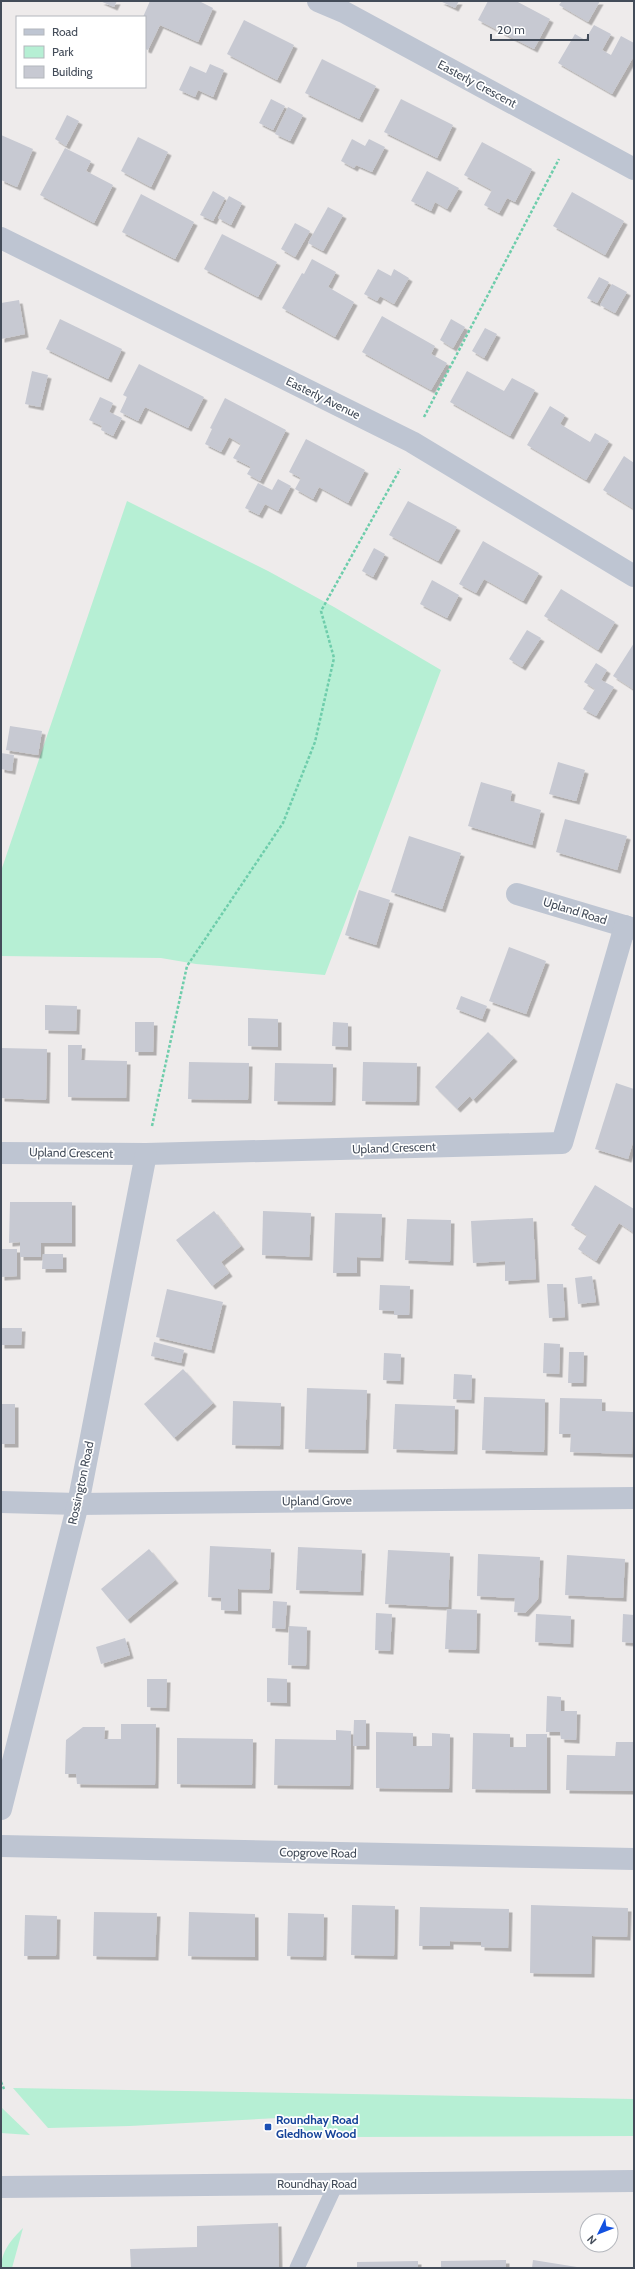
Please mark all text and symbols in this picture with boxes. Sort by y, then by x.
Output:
legend [16,16,146,88]
scale bar [491,16,588,42]
text: 20 m [497,22,525,37]
text: Road [52,24,78,39]
text: Park [52,44,74,59]
street label: Easterly Crescent [435,57,519,111]
text: Building [52,64,94,79]
street label: Easterly Avenue [284,373,363,422]
street label: Upland Road [541,894,609,927]
street label: Upland Crescent [352,1139,436,1156]
street label: Upland Crescent [29,1144,113,1161]
street label: Rossington Road [64,1440,97,1526]
street label: Upland Grove [282,1492,352,1509]
street label: Copgrove Road [279,1844,357,1861]
place label: Roundhay Road Gledhow Wood [276,2112,359,2141]
marker: Roundhay Road Gledhow Wood [263,2122,273,2132]
street label: Roundhay Road [277,2176,357,2191]
north arrow [579,2213,619,2253]
text: N [584,2232,599,2247]

